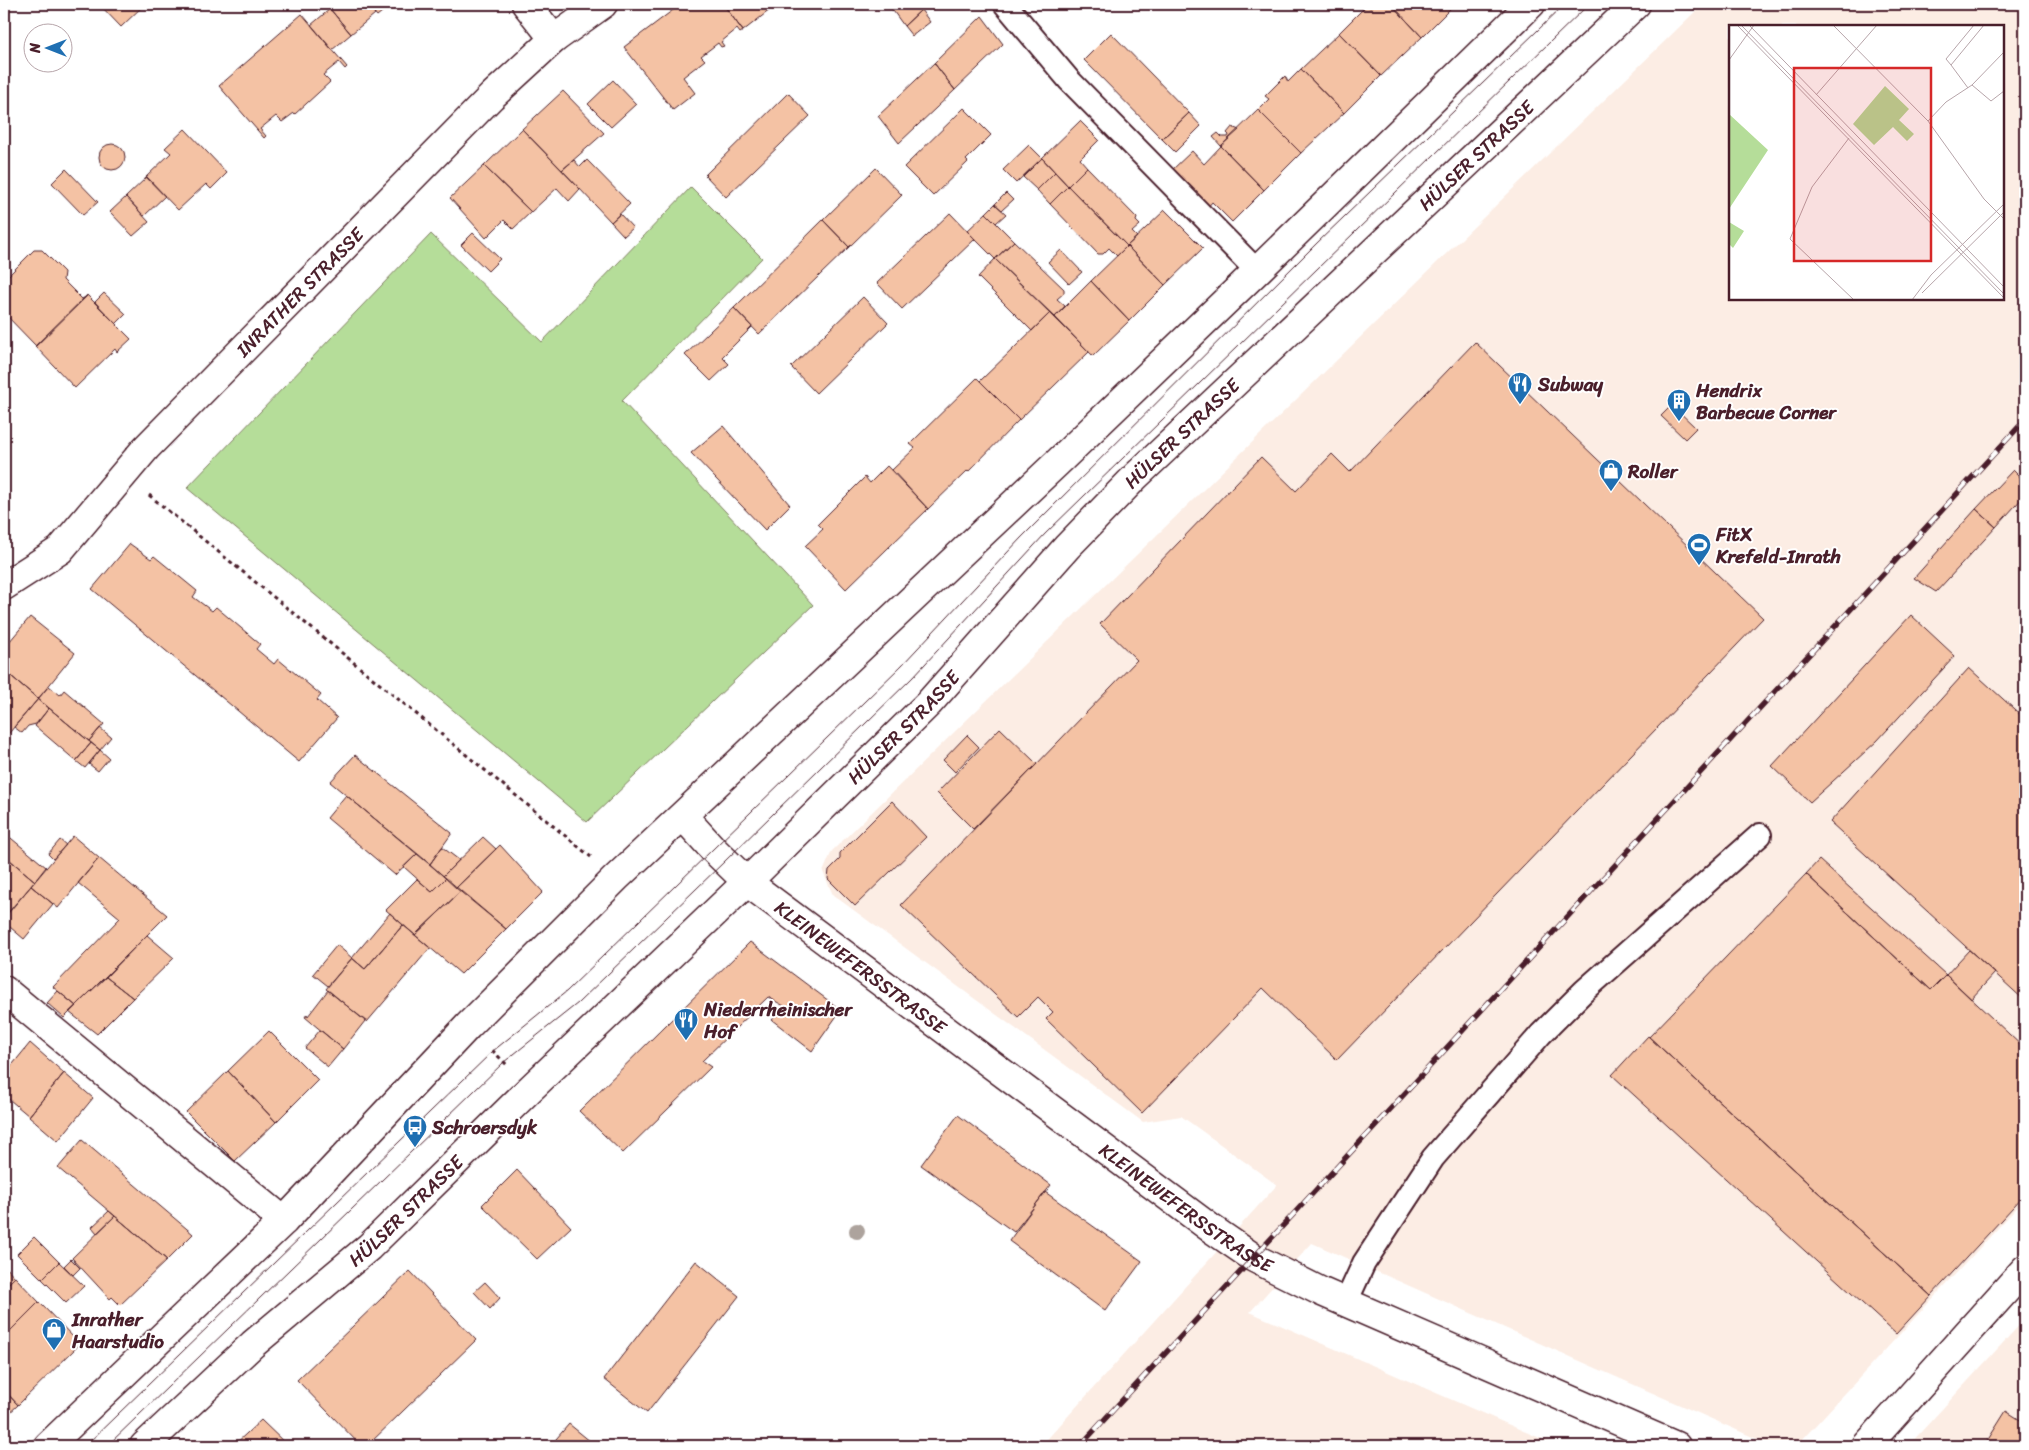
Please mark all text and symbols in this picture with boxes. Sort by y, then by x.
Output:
north arrow [22,22,72,72]
inset map [1729,25,2004,300]
text: N [23,43,48,54]
street label: HÜLSER STRASSE [1410,91,1543,219]
street label: INRATHER STRASSE [227,218,373,365]
place label: Subway [1537,368,1604,401]
street label: HÜLSER STRASSE [1115,369,1248,496]
restaurant icon: Subway [1507,371,1533,405]
place label: Hendrix Barbecue Corner [1695,374,1837,429]
building icon: Hendrix Barbecue Corner [1666,388,1692,422]
place label: Roller [1627,455,1679,488]
shop icon: Roller [1598,458,1624,492]
place label: FitX Krefeld-Inrath [1715,518,1841,573]
sports icon: FitX Krefeld-Inrath [1686,532,1712,566]
street label: HÜLSER STRASSE [839,661,969,792]
street label: KLEINEWEFERSSTRASSE [768,892,955,1043]
place label: Niederrheinischer Hof [703,993,853,1048]
restaurant icon: Niederrheinischer Hof [673,1007,699,1041]
place label: Schroersdyk [431,1111,538,1144]
bus stop icon: Schroersdyk [402,1114,428,1148]
street label: KLEINEWEFERSSTRASSE [1092,1134,1280,1282]
street label: HÜLSER STRASSE [340,1146,472,1275]
place label: Inrather Haarstudio [71,1303,164,1358]
shop icon: Inrather Haarstudio [41,1317,67,1351]

